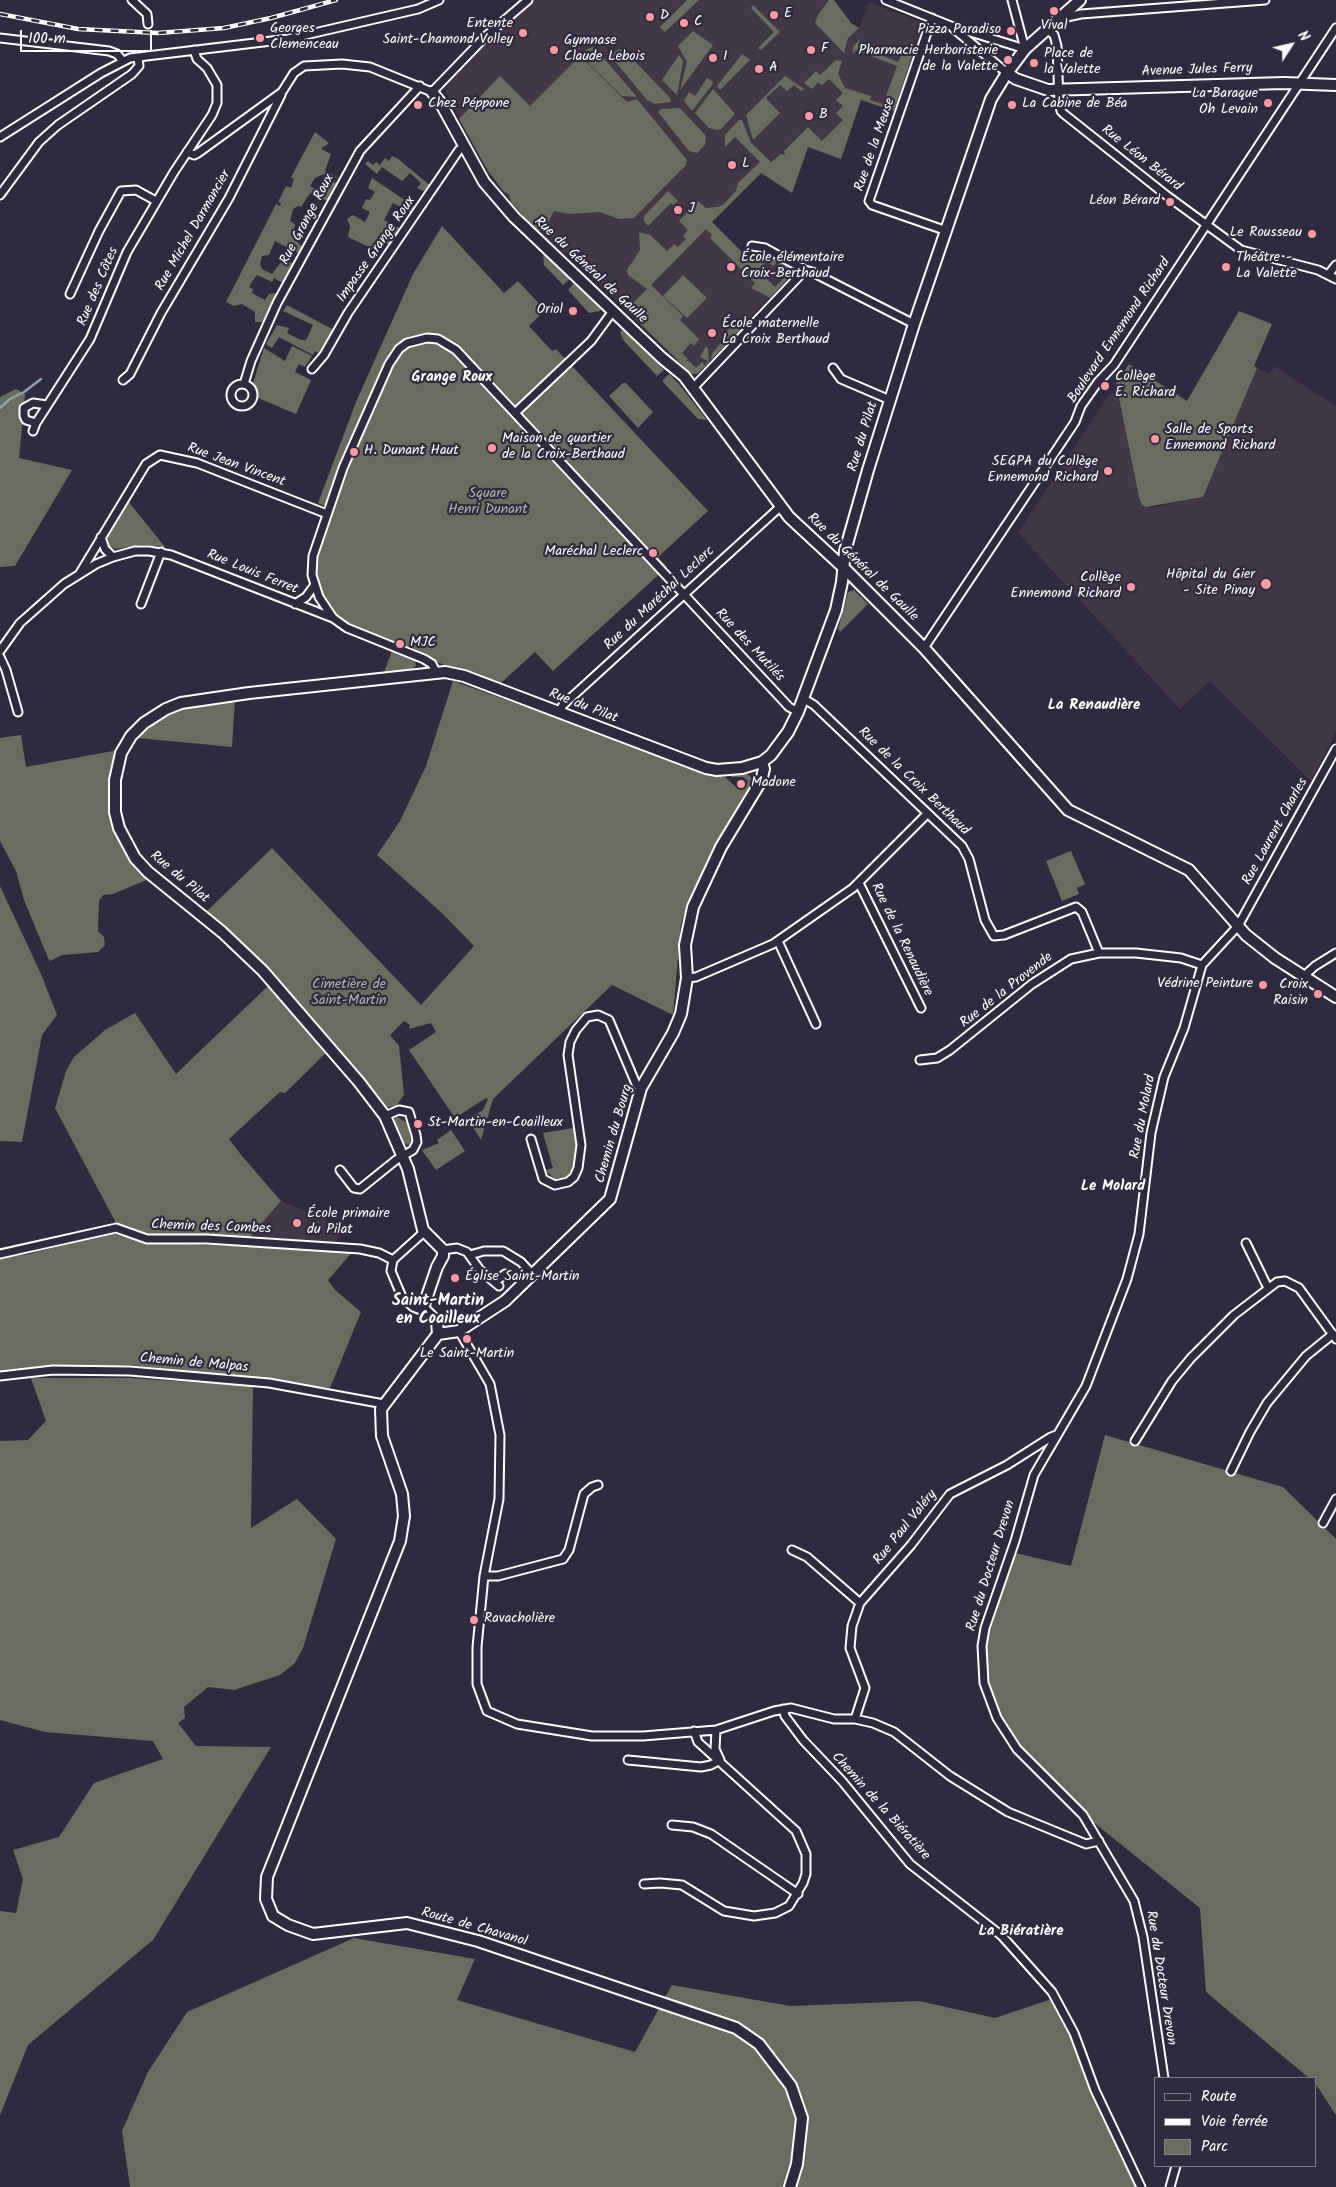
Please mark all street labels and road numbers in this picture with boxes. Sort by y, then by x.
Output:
street label: Avenue Jules Ferry [1141,61,1253,81]
street label: Rue de la Meuse [852,96,900,194]
street label: Rue Léon Bérard [1097,122,1185,196]
street label: Rue Michel Darmancier [153,168,235,294]
street label: Rue Grange Roux [277,172,339,268]
street label: Impasse Grange Roux [334,194,420,306]
street label: Rue du Général de Gaulle [530,214,650,328]
street label: Rue des Côtes [75,245,123,329]
street label: Boulevard Ennemond Richard [1065,255,1175,407]
street label: Rue du Pilat [845,400,883,474]
street label: Rue Jean Vincent [185,440,287,492]
street label: Rue du Général de Gaulle [803,510,921,626]
street label: Rue du Maréchal Leclerc [601,544,719,654]
street label: Rue Louis Ferret [204,547,300,599]
street label: Rue des Mutilés [711,606,787,686]
street label: Rue du Pilat [546,686,620,728]
street label: Rue de la Croix Berthaud [854,724,972,840]
street label: Rue Laurent Charles [1240,775,1312,889]
street label: Rue du Pilat [146,848,212,908]
street label: Rue de la Renaudière [866,881,936,999]
street label: Rue de la Provende [957,950,1057,1032]
street label: Rue du Molard [1128,1074,1160,1160]
street label: Chemin du Bourg [593,1082,637,1186]
street label: Chemin des Combes [151,1218,271,1238]
street label: Chemin de Malpas [139,1351,249,1377]
street label: Rue Paul Valéry [871,1487,941,1569]
street label: Rue du Docteur Drevon [964,1498,1020,1634]
street label: Chemin de la Biératière [827,1749,933,1865]
street label: Route de Chavanol [419,1905,529,1951]
street label: Rue du Docteur Drevon [1141,1909,1179,2047]

